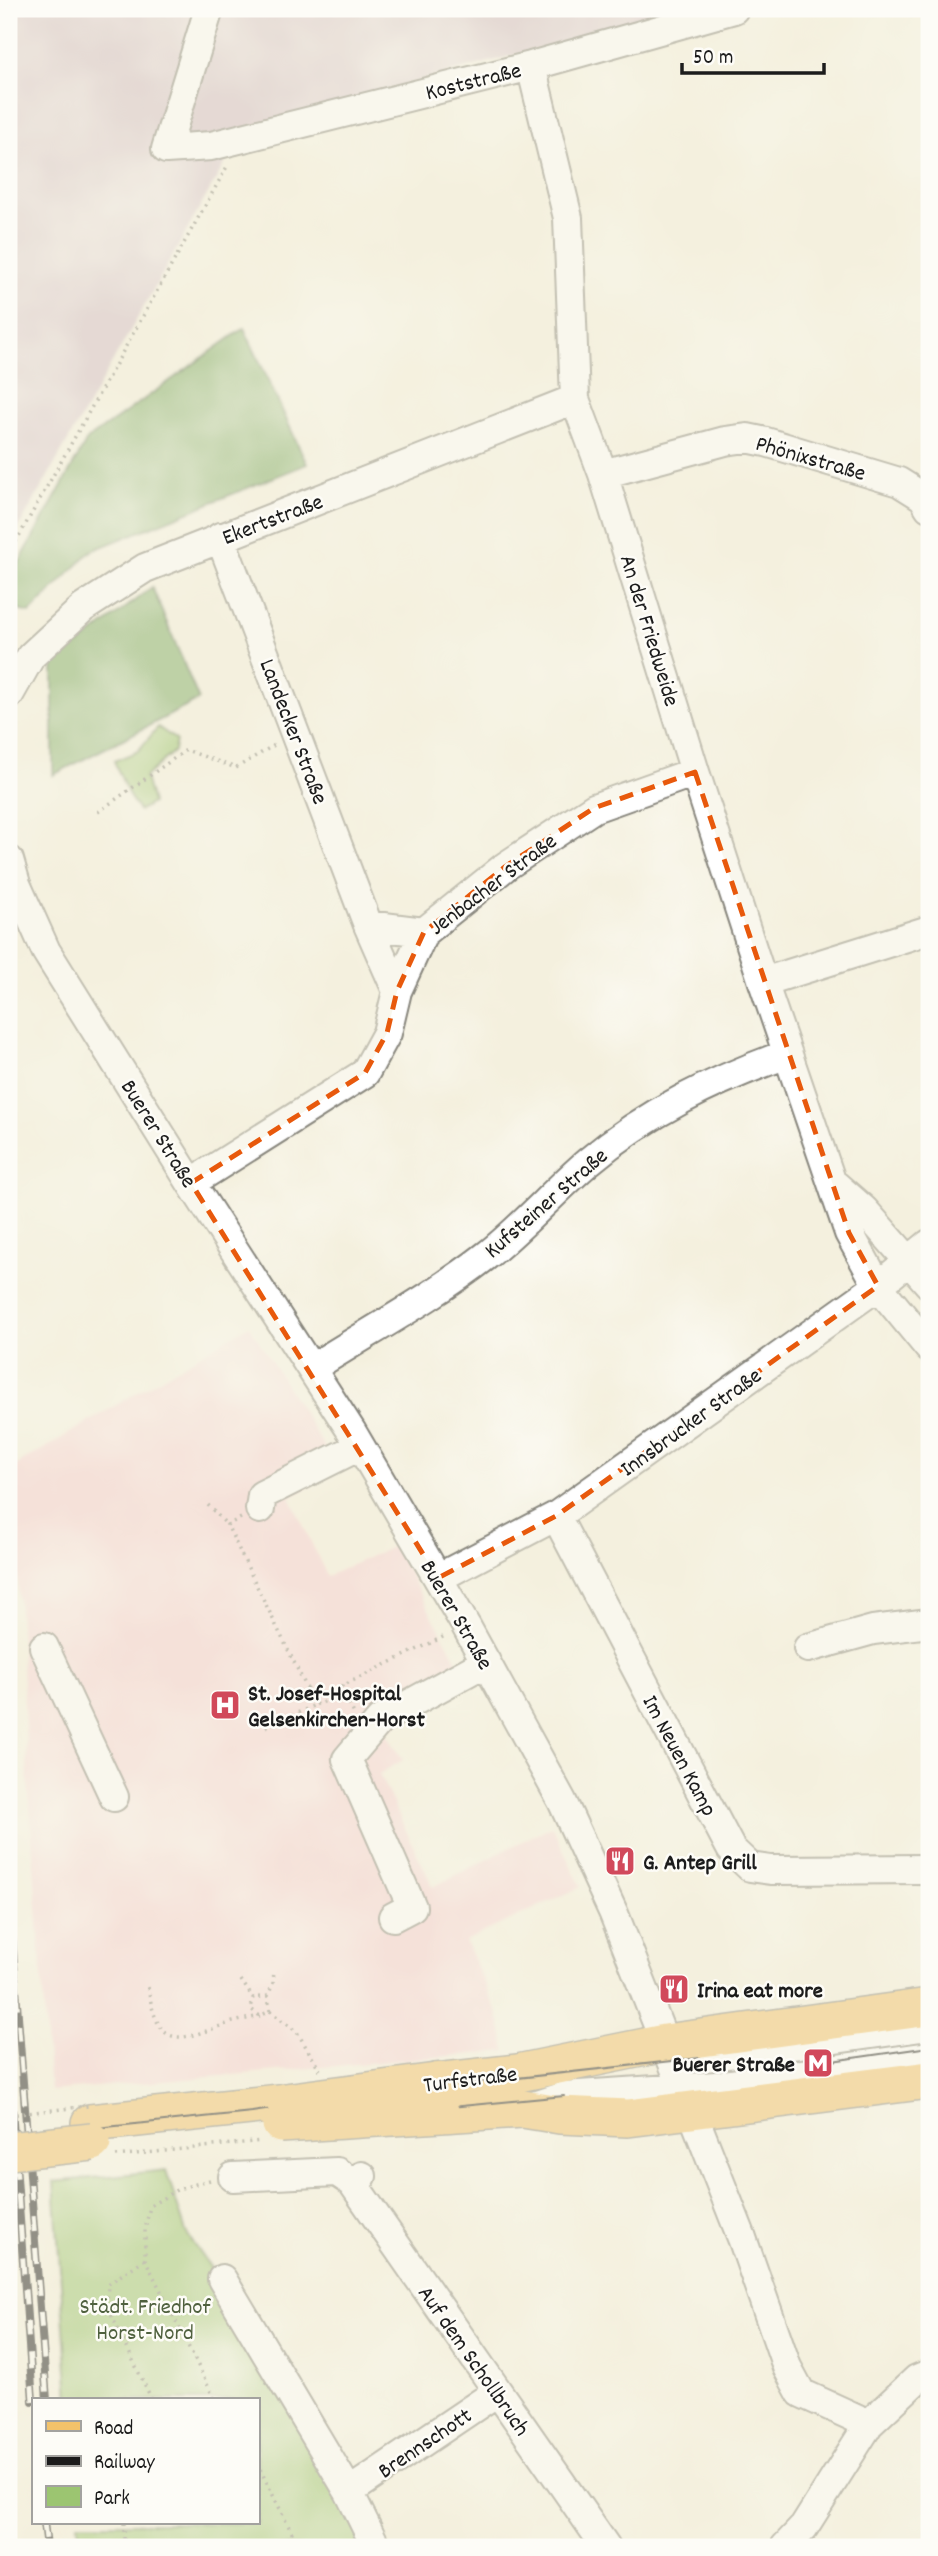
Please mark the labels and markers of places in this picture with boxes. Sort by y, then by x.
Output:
place label: St. Josef-Hospital Gelsenkirchen-Horst [248,1679,425,1738]
hospital icon: St. Josef-Hospital Gelsenkirchen-Horst [208,1688,242,1722]
restaurant icon: G. Antep Grill [603,1844,637,1878]
place label: G. Antep Grill [643,1848,757,1881]
restaurant icon: Irina eat more [657,1972,691,2006]
place label: Irina eat more [697,1976,823,2009]
metro station icon: Buerer Straße [801,2046,835,2080]
place label: Buerer Straße [673,2050,795,2083]

